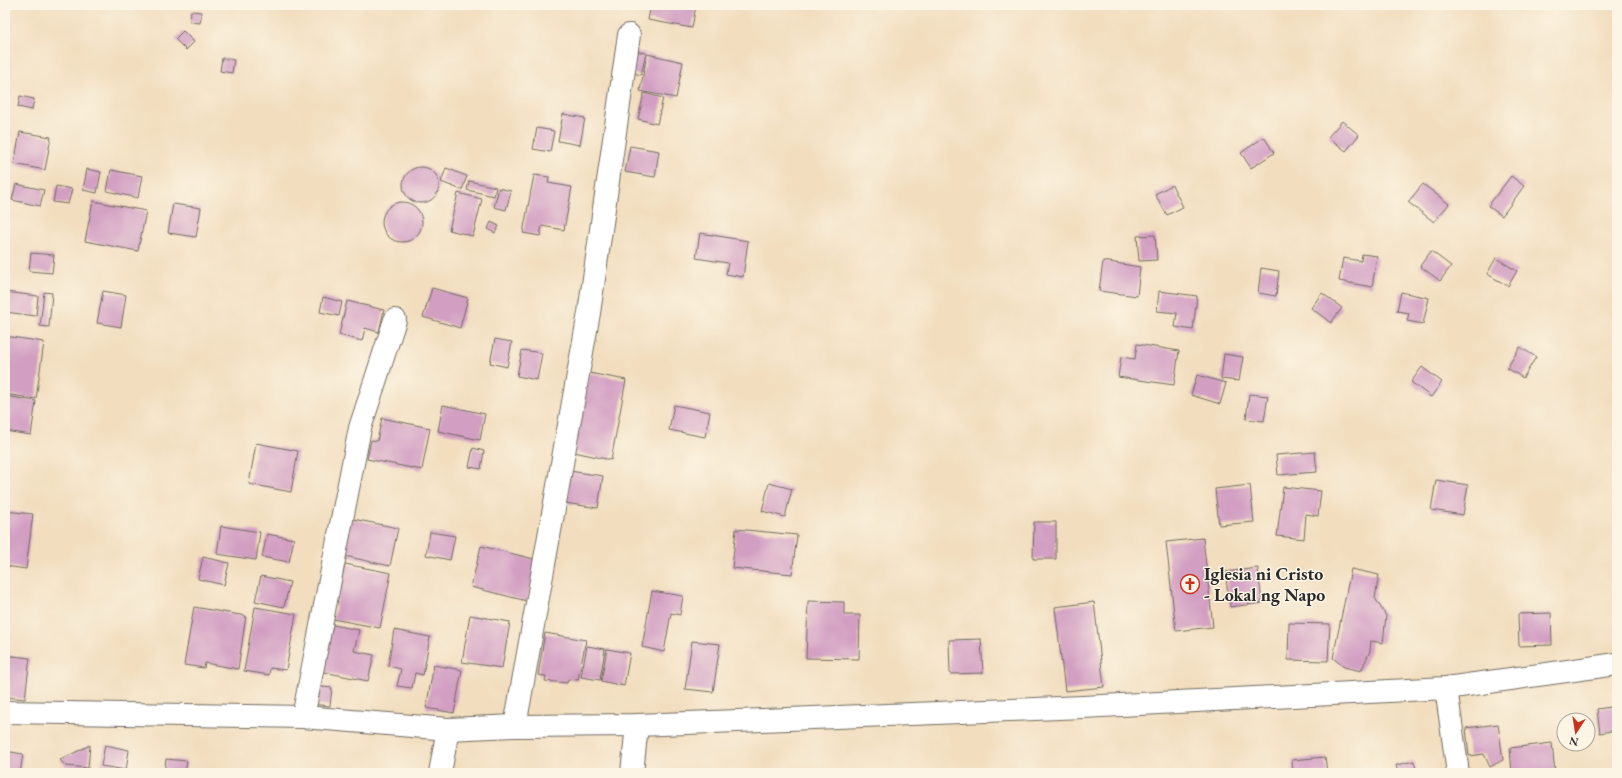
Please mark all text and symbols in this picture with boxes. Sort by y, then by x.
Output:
place label: Iglesia ni Cristo - Lokal ng Napo [1204,562,1325,606]
church icon: Iglesia ni Cristo - Lokal ng Napo [1179,573,1201,595]
north arrow [1556,712,1596,752]
text: N [1568,734,1580,750]

